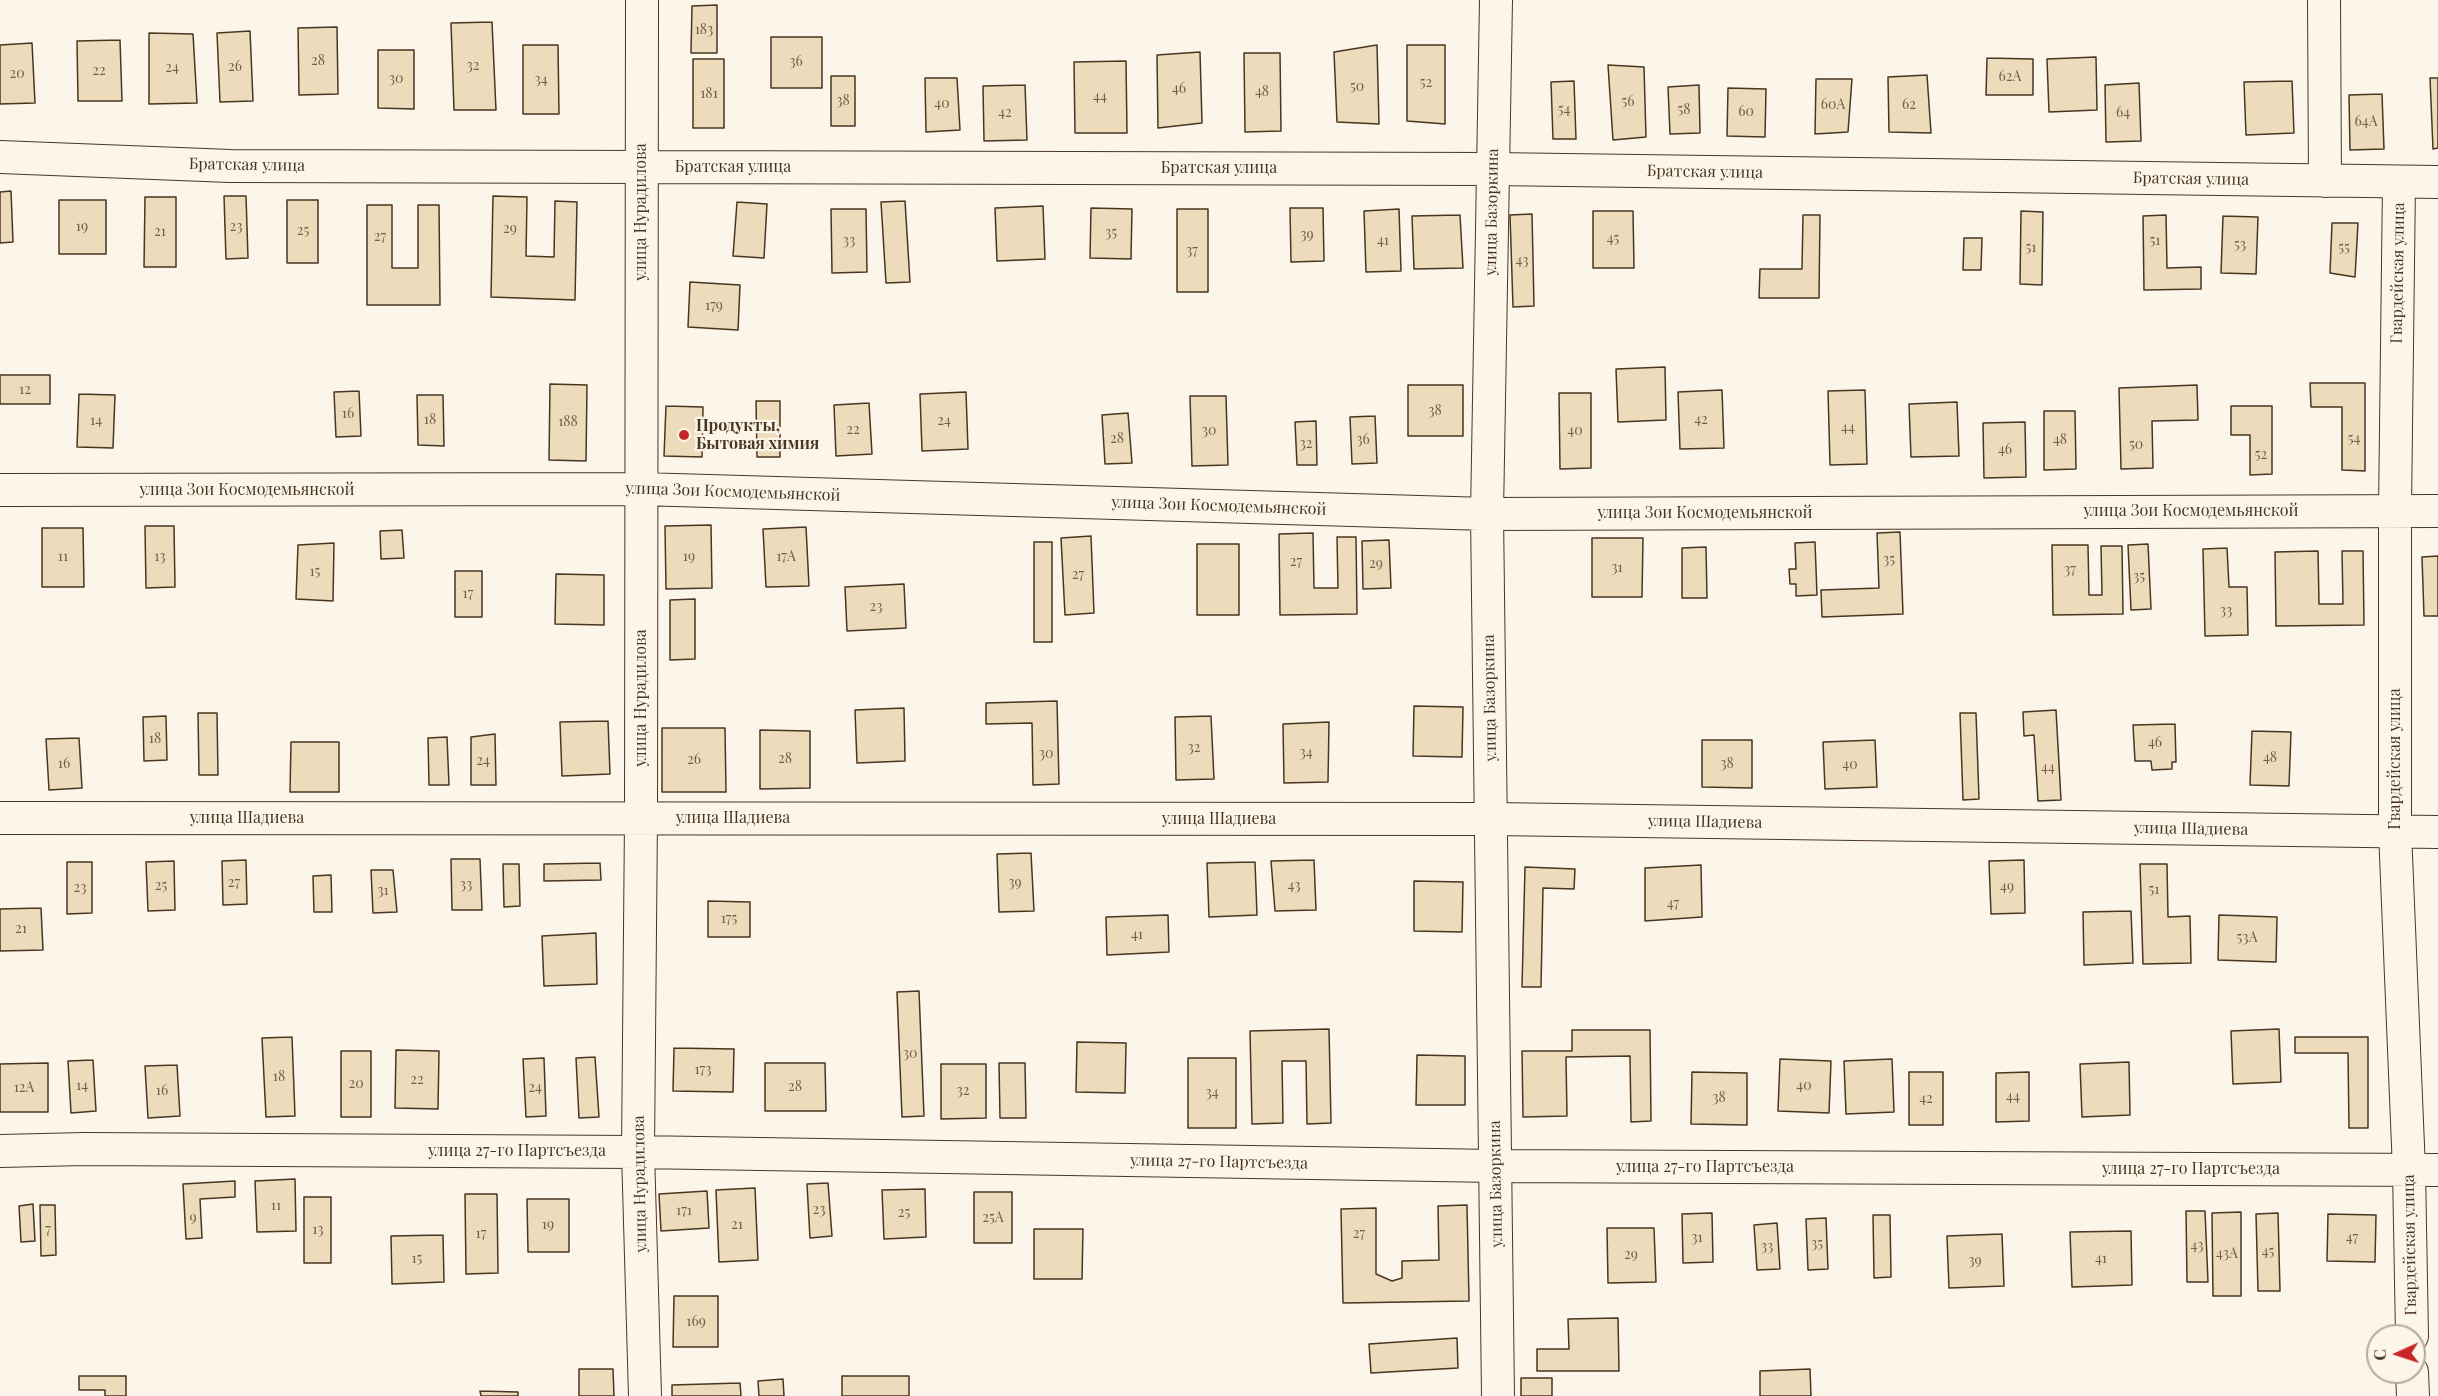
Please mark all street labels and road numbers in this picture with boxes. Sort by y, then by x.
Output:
street label: улица Нурадилова [631,143,651,281]
street label: улица Базоркина [1481,148,1503,276]
street label: Братская улица [189,154,305,176]
street label: Братская улица [675,157,791,177]
street label: Братская улица [1161,158,1277,178]
street label: Братская улица [1647,161,1763,183]
street label: Братская улица [2133,168,2249,190]
street label: Гвардейская улица [2387,202,2409,344]
street label: улица Зои Космодемьянской [625,479,841,505]
street label: улица Зои Космодемьянской [139,480,355,500]
street label: улица Зои Космодемьянской [1111,493,1327,519]
street label: улица Зои Космодемьянской [2083,501,2299,521]
street label: улица Зои Космодемьянской [1597,503,1813,523]
street label: улица Нурадилова [631,629,651,767]
street label: улица Базоркина [1479,634,1501,762]
street label: Гвардейская улица [2385,688,2405,830]
street label: улица Шадиева [190,808,304,828]
street label: улица Шадиева [676,808,790,828]
street label: улица Шадиева [1162,809,1276,829]
street label: улица Шадиева [1648,811,1762,833]
street label: улица Шадиева [2134,818,2248,840]
street label: улица Нурадилова [629,1115,651,1253]
street label: улица Базоркина [1485,1120,1507,1248]
street label: улица 27-го Партсъезда [428,1141,606,1161]
street label: улица 27-го Партсъезда [1130,1151,1308,1173]
street label: улица 27-го Партсъезда [1616,1157,1794,1177]
street label: улица 27-го Партсъезда [2102,1159,2280,1179]
street label: Гвардейская улица [2399,1174,2421,1316]

